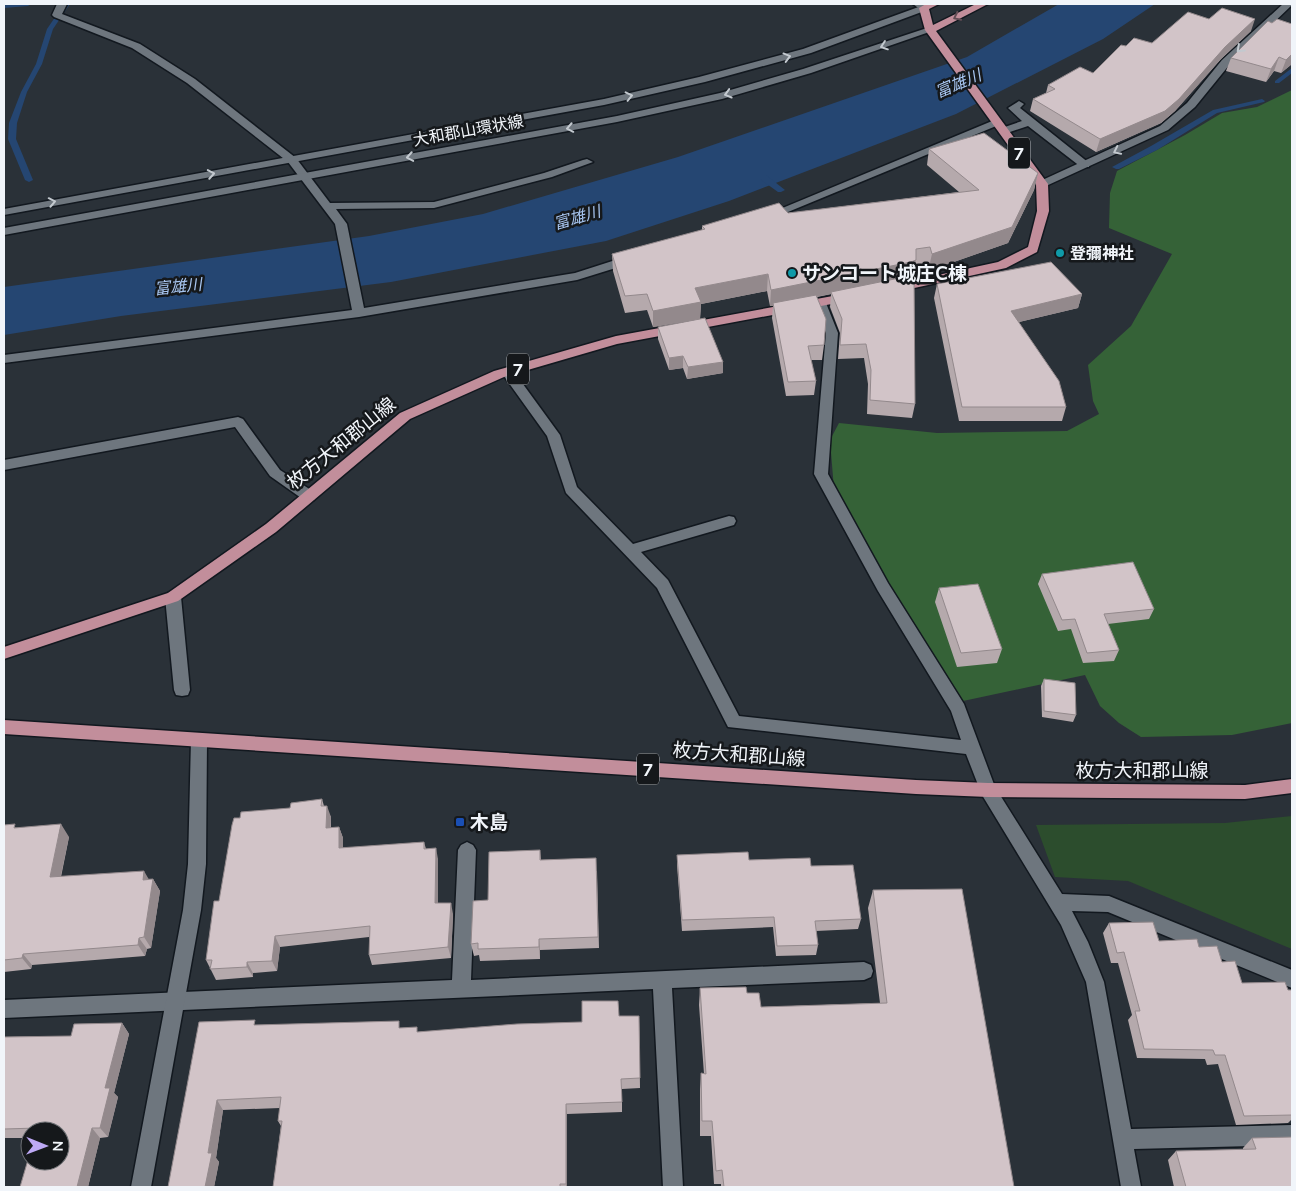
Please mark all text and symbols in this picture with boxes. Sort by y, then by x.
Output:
one-way arrow [953,11,962,21]
one-way arrow [880,40,888,50]
one-way arrow [1236,43,1245,52]
one-way arrow [782,52,791,63]
water label: 富雄川 [932,64,986,102]
one-way arrow [725,88,733,98]
one-way arrow [625,92,634,102]
street label: 大和郡山環状線 [411,110,525,150]
one-way arrow [565,123,574,133]
road number: 7 [1008,138,1030,168]
one-way arrow [1113,145,1122,155]
one-way arrow [405,152,414,162]
one-way arrow [207,169,216,179]
one-way arrow [47,198,56,208]
water label: 富雄川 [551,200,605,233]
place label: 登彌神社 [1070,243,1134,263]
marker: 登彌神社 [1054,247,1066,259]
place label: サンコート城庄C棟 [802,261,967,285]
marker: サンコート城庄C棟 [786,267,798,279]
water label: 富雄川 [153,273,205,298]
road number: 7 [507,354,529,384]
street label: 枚方大和郡山線 [282,392,400,494]
street label: 枚方大和郡山線 [672,737,806,771]
road number: 7 [637,754,659,784]
street label: 枚方大和郡山線 [1075,758,1209,782]
place label: 木島 [470,810,508,834]
marker: 木島 [454,816,466,828]
north arrow [20,1121,70,1171]
text: N [49,1141,67,1152]

